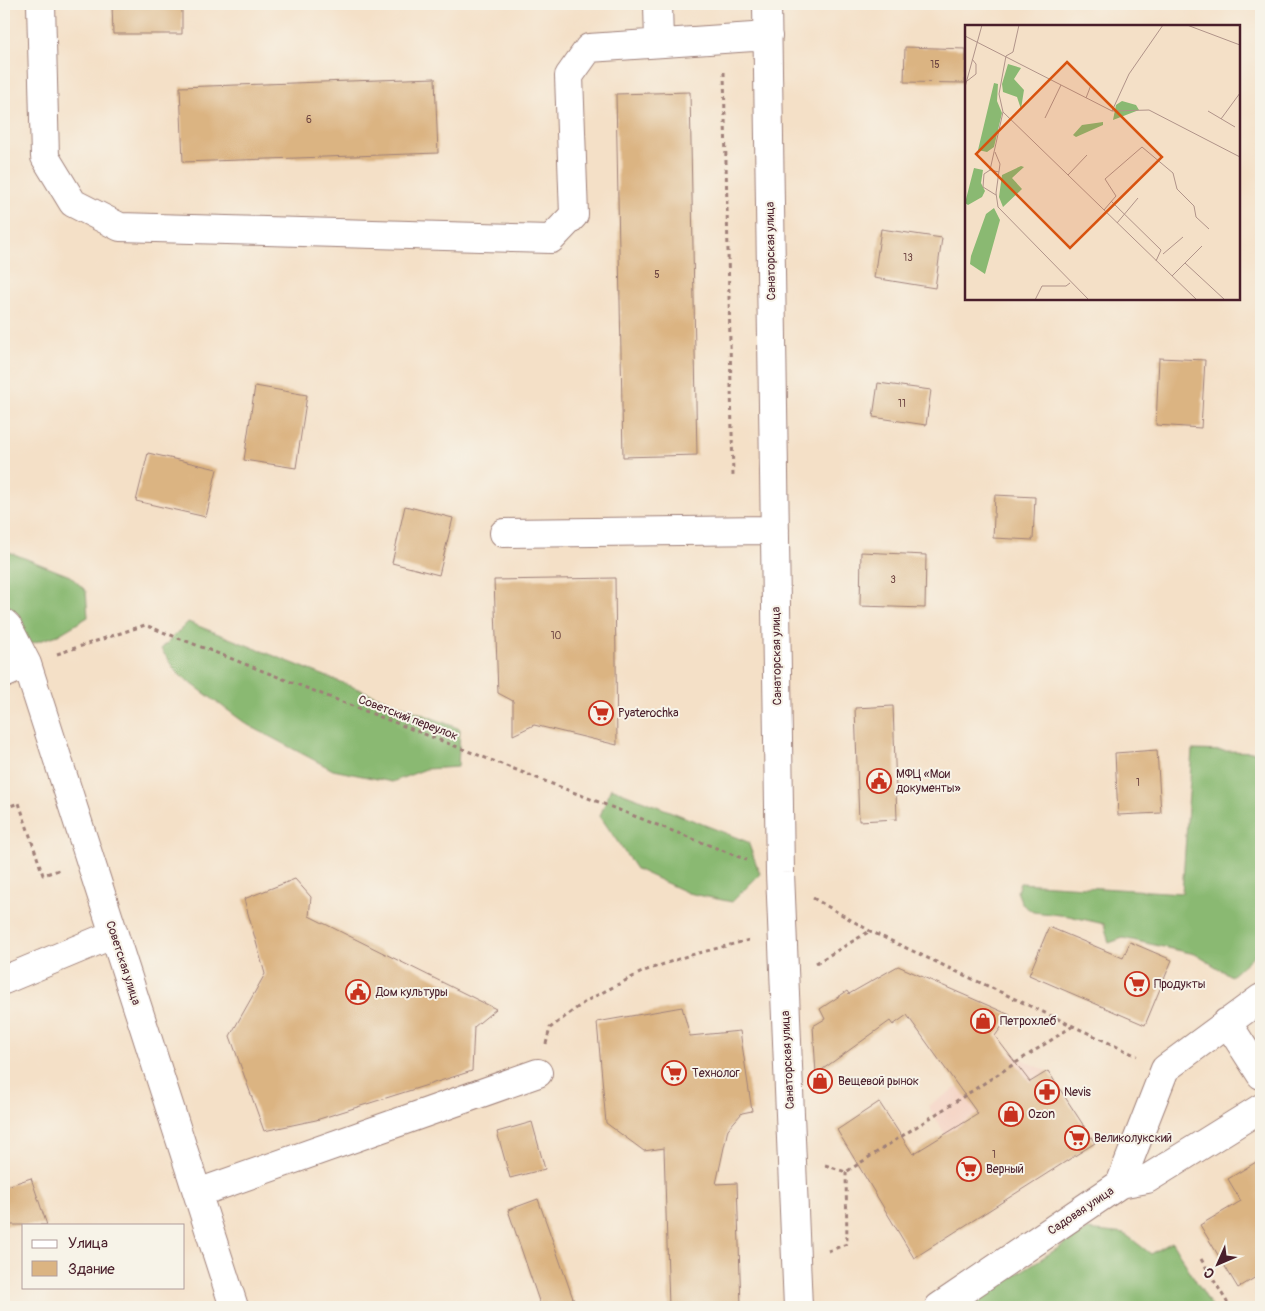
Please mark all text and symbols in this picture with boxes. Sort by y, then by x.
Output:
inset map [965,25,1240,300]
house number: 15 [930,59,940,71]
house number: 6 [306,114,312,126]
street label: Санаторская улица [763,201,779,300]
house number: 13 [903,252,913,264]
house number: 5 [654,269,660,281]
house number: 11 [898,398,906,410]
house number: 3 [890,574,896,586]
street label: Санаторская улица [769,606,785,705]
house number: 10 [551,630,562,642]
street label: Советский переулок [356,692,460,744]
supermarket icon: Pyaterochka [588,700,614,726]
place label: Pyaterochka [618,706,679,721]
place label: МФЦ «Мои документы» [896,767,961,796]
public building icon: МФЦ «Мои документы» [866,768,892,794]
house number: 1 [1136,777,1140,789]
street label: Советская улица [102,919,144,1007]
supermarket icon: Продукты [1124,971,1150,997]
place label: Продукты [1154,977,1206,992]
public building icon: Дом культуры [345,979,371,1005]
place label: Дом культуры [375,985,448,1000]
shop icon: Петрохлеб [970,1008,996,1034]
street label: Санаторская улица [778,1010,798,1110]
place label: Петрохлеб [1000,1014,1056,1029]
supermarket icon: Технолог [661,1060,687,1086]
place label: Технолог [692,1066,740,1081]
shop icon: Вещевой рынок [807,1068,833,1094]
place label: Вещевой рынок [838,1074,919,1089]
pharmacy icon: Nevis [1034,1079,1060,1105]
place label: Nevis [1064,1085,1092,1100]
shop icon: Ozon [998,1101,1024,1127]
place label: Ozon [1028,1107,1055,1122]
supermarket icon: Великолукский [1064,1125,1090,1151]
place label: Великолукский [1094,1131,1172,1146]
house number: 1 [992,1149,996,1161]
supermarket icon: Верный [956,1156,982,1182]
place label: Верный [986,1162,1024,1177]
street label: Садовая улица [1045,1183,1117,1239]
legend [22,1224,185,1288]
text: Улица [68,1234,108,1253]
north arrow [1192,1238,1242,1288]
text: Здание [68,1260,115,1279]
text: С [1200,1264,1218,1282]

